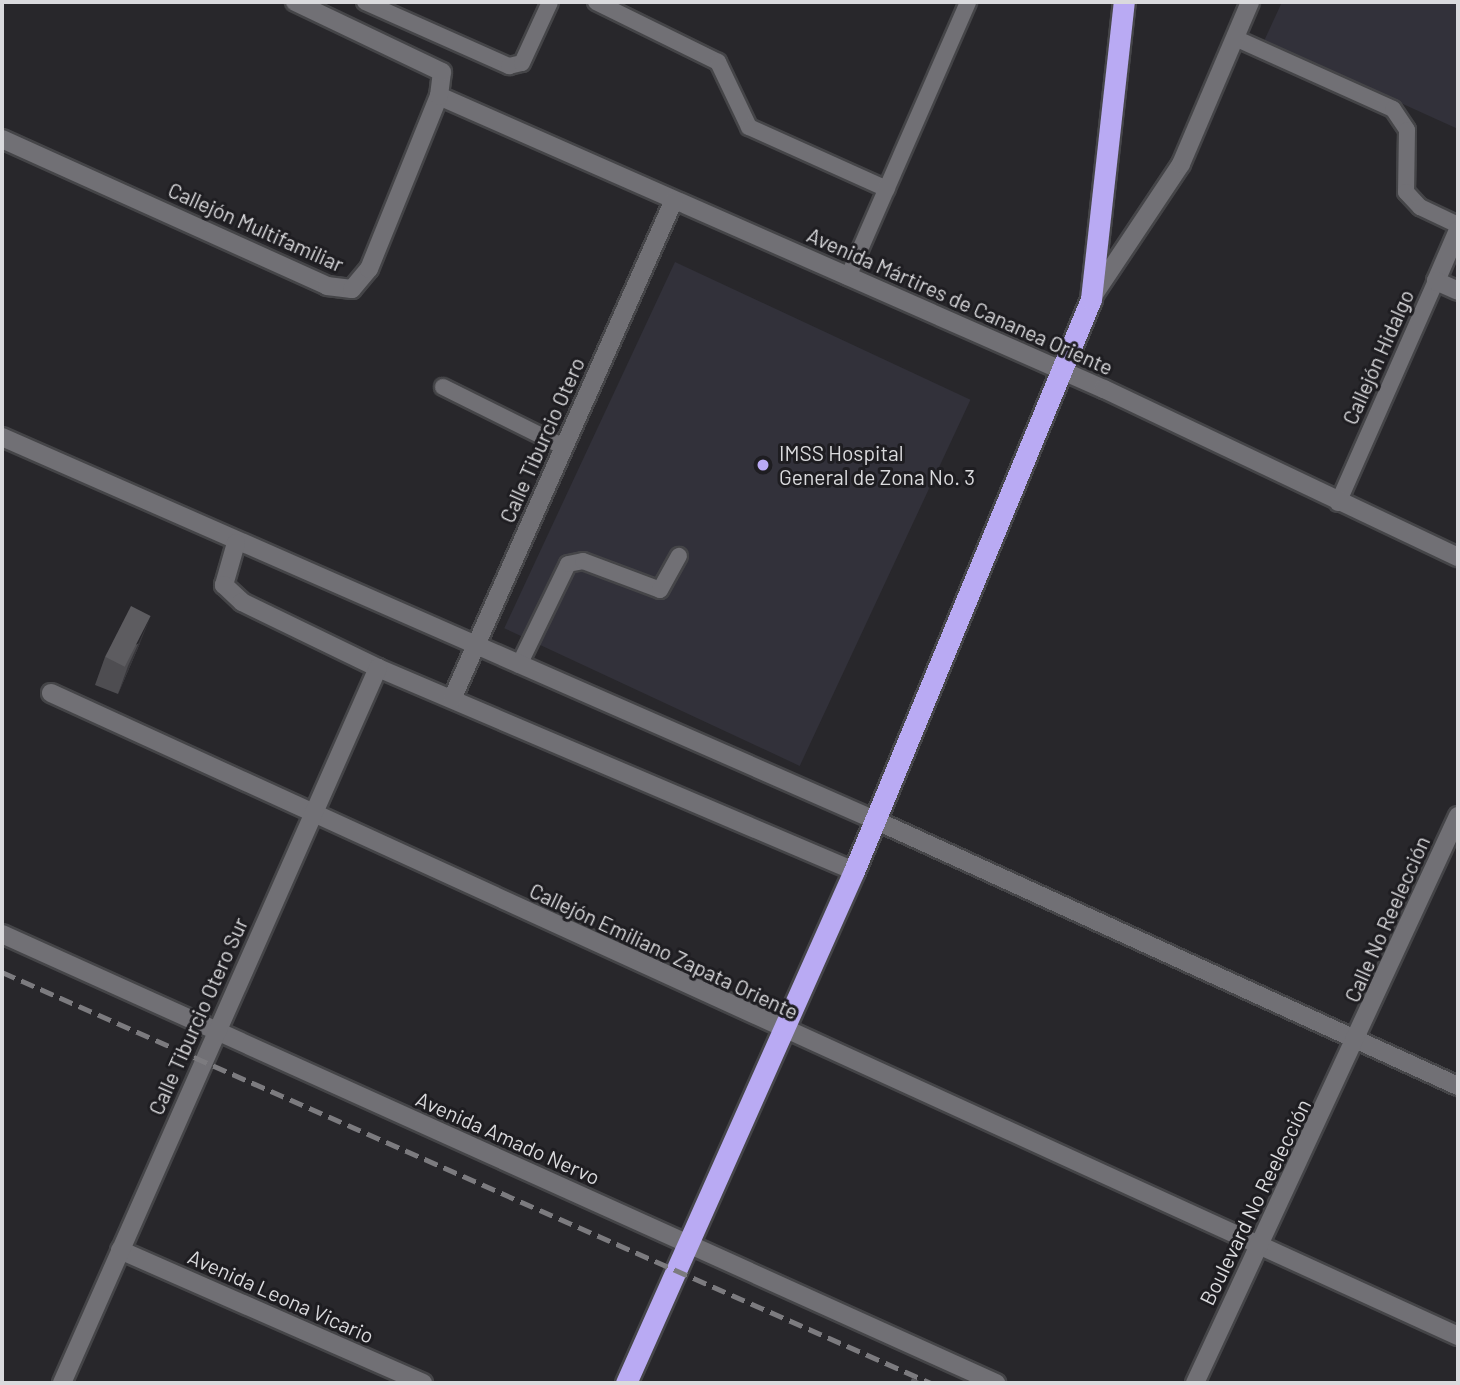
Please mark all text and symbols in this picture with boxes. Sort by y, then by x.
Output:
street label: Callejón Multifamiliar [164,177,348,277]
street label: Avenida Mártires de Cananea Oriente [803,222,1117,380]
street label: Callejón Hidalgo [1337,286,1419,428]
street label: Calle Tiburcio Otero [494,354,590,526]
place label: IMSS Hospital General de Zona No. 3 [779,440,975,490]
marker: IMSS Hospital General de Zona No. 3 [753,455,773,475]
street label: Calle No Reelección [1339,832,1435,1006]
street label: Callejón Emiliano Zapata Oriente [526,878,802,1024]
street label: Calle Tiburcio Otero Sur [143,913,253,1119]
street label: Avenida Amado Nervo [412,1086,604,1190]
street label: Boulevard No Reelección [1194,1095,1316,1309]
street label: Avenida Leona Vicario [184,1244,378,1348]

